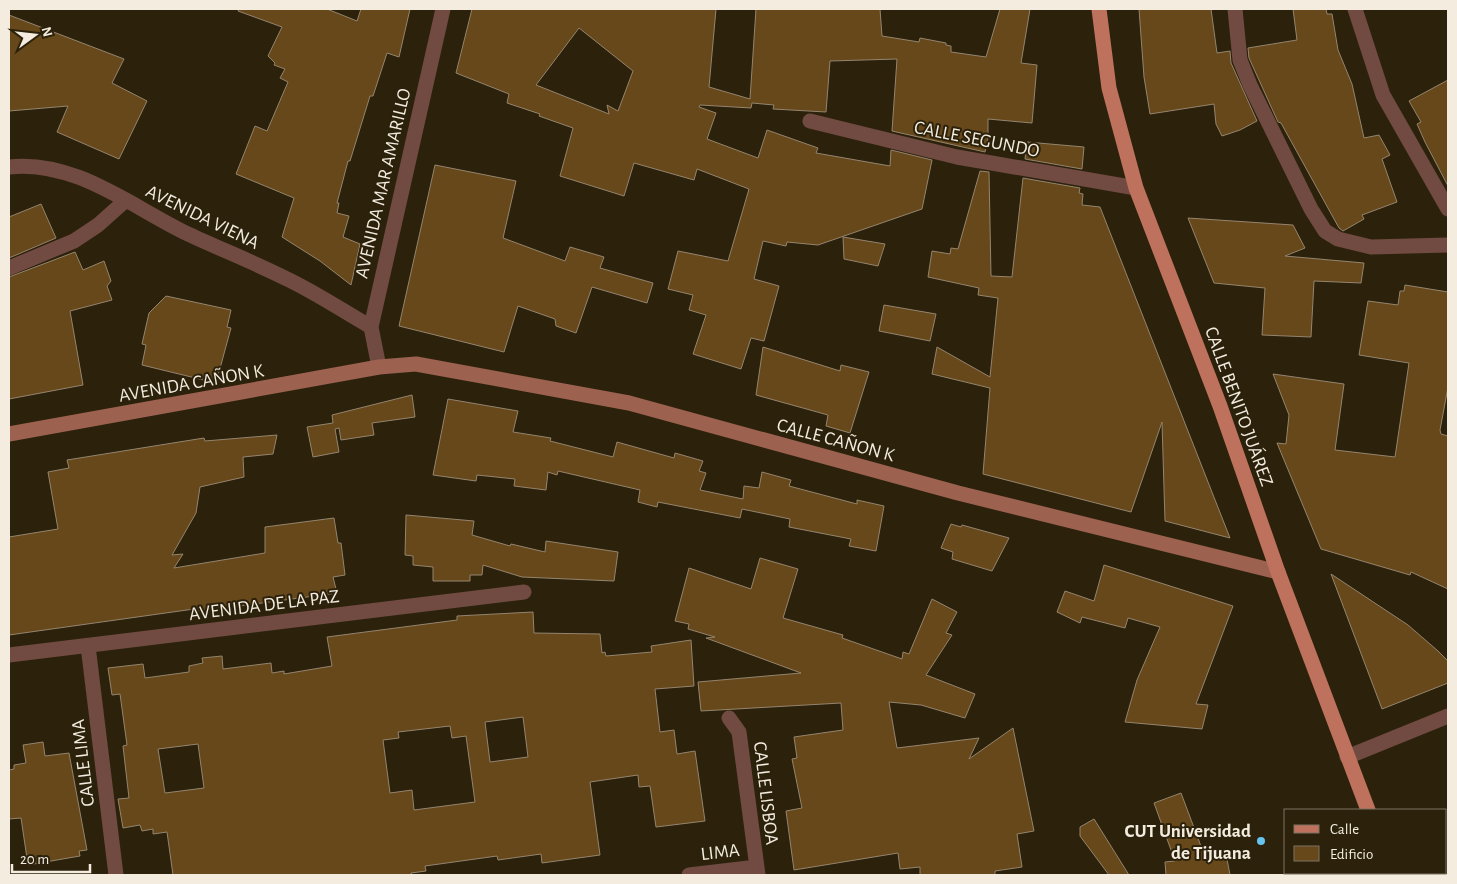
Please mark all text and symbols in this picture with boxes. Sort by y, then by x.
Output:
north arrow [10,10,60,60]
text: N [39,25,55,38]
street label: AVENIDA MAR AMARILLO [352,87,415,280]
street label: CALLE SEGUNDO [912,118,1041,161]
street label: AVENIDA VIENA [143,182,262,253]
street label: CALLE BENITO JUÁREZ [1201,324,1278,489]
street label: AVENIDA CAÑON K [117,359,266,406]
street label: CALLE CAÑON K [775,414,898,465]
street label: AVENIDA DE LA PAZ [188,587,340,624]
street label: CALLE LIMA [69,718,98,808]
street label: CALLE LISBOA [750,740,781,846]
legend [1284,809,1447,874]
place label: CUT Universidad de Tijuana [1125,822,1251,863]
text: Calle [1330,822,1359,837]
marker: CUT Universidad de Tijuana [1255,835,1267,847]
street label: LIMA [700,841,741,864]
scale bar [12,842,90,874]
text: Edificio [1330,847,1373,862]
text: 20 m [20,852,49,867]

